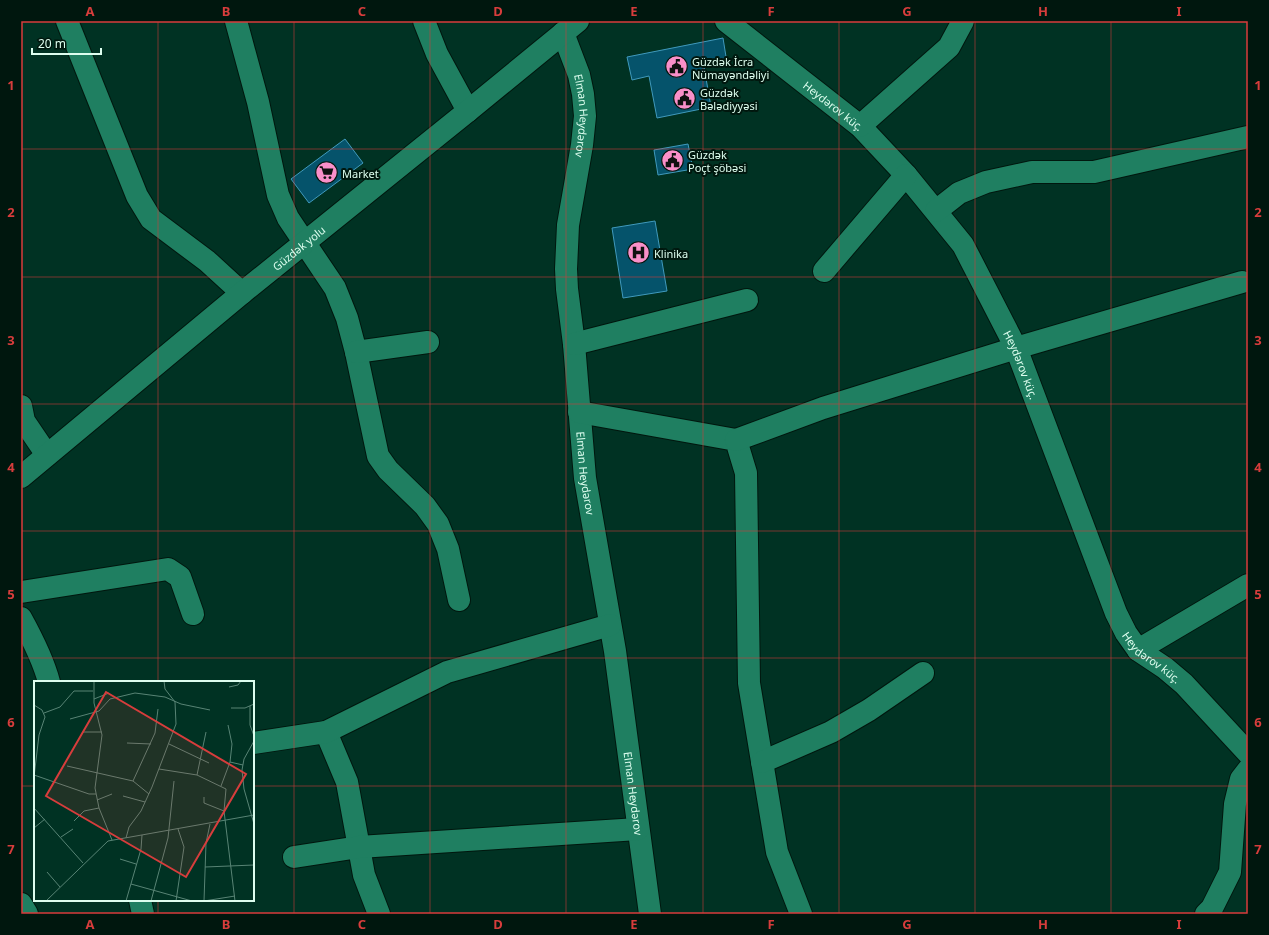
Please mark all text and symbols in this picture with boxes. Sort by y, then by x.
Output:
text: A [86,2,95,20]
text: B [222,2,230,20]
text: C [358,2,366,20]
text: D [493,2,503,20]
text: E [630,2,638,20]
text: F [767,2,775,20]
text: G [902,2,912,20]
text: H [1038,2,1048,20]
text: I [1176,2,1182,20]
scale bar [32,30,101,56]
text: 20 m [38,35,66,52]
public building icon: Güzdək İcra Nümayəndəliyi [663,54,689,80]
place label: Güzdək İcra Nümayəndəliyi [692,54,769,82]
street label: Elman Heydərov [571,72,593,159]
text: 1 [7,76,15,94]
text: 1 [1254,76,1262,94]
street label: Heydərov küç. [801,77,868,134]
public building icon: Güzdək Bələdiyyəsi [671,85,697,111]
place label: Güzdək Bələdiyyəsi [700,85,758,113]
public building icon: Güzdək Poçt şöbəsi [660,147,686,173]
place label: Güzdək Poçt şöbəsi [688,147,746,175]
supermarket icon: Market [314,160,340,186]
place label: Market [342,166,379,181]
text: 2 [7,203,15,221]
text: 2 [1254,203,1262,221]
street label: Güzdək yolu [269,222,328,273]
hospital icon: Klinika [626,240,652,266]
place label: Klinika [654,246,688,261]
street label: Heydərov küç. [1001,328,1042,401]
text: 3 [7,331,15,349]
text: 3 [1254,331,1262,349]
street label: Elman Heydərov [574,431,599,516]
text: 4 [7,458,15,476]
text: 4 [1254,458,1262,476]
text: 5 [7,585,15,603]
text: 5 [1254,585,1262,603]
street label: Heydərov küç. [1120,628,1184,686]
inset map [34,681,254,901]
text: 6 [7,713,15,731]
text: 6 [1254,713,1262,731]
street label: Elman Heydərov [621,751,647,837]
text: 7 [7,840,15,858]
text: 7 [1254,840,1262,858]
text: A [86,915,95,933]
text: B [222,915,230,933]
text: C [358,915,366,933]
text: D [493,915,503,933]
text: E [630,915,638,933]
text: F [767,915,775,933]
text: G [902,915,912,933]
text: H [1038,915,1048,933]
text: I [1176,915,1182,933]

